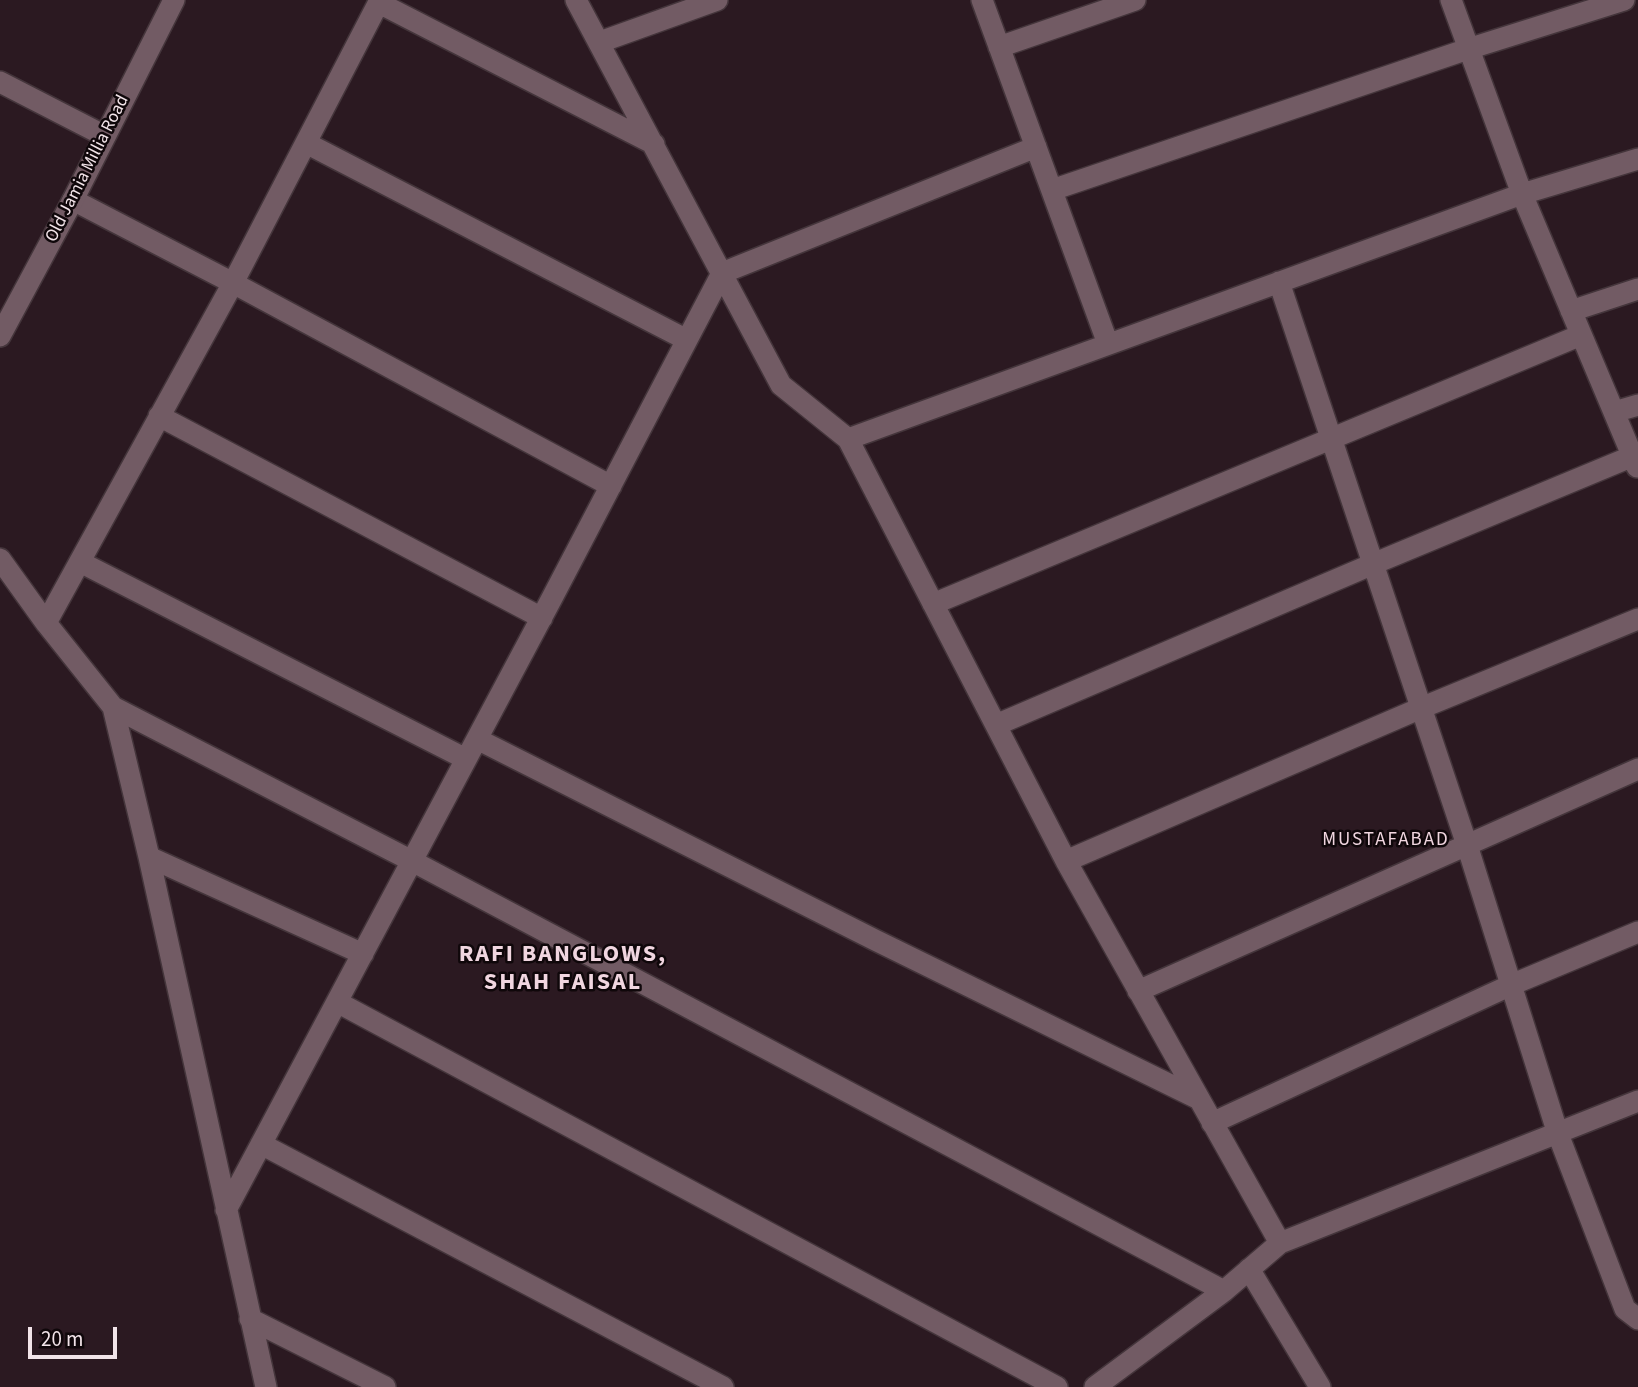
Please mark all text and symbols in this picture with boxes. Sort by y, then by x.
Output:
street label: Old Jamia Millia Road [42,92,134,246]
district label: MUSTAFABAD [1323,830,1449,852]
district label: RAFI BANGLOWS, SHAH FAISAL [461,942,665,998]
scale bar [32,1314,121,1358]
text: 20 m [41,1324,83,1354]

